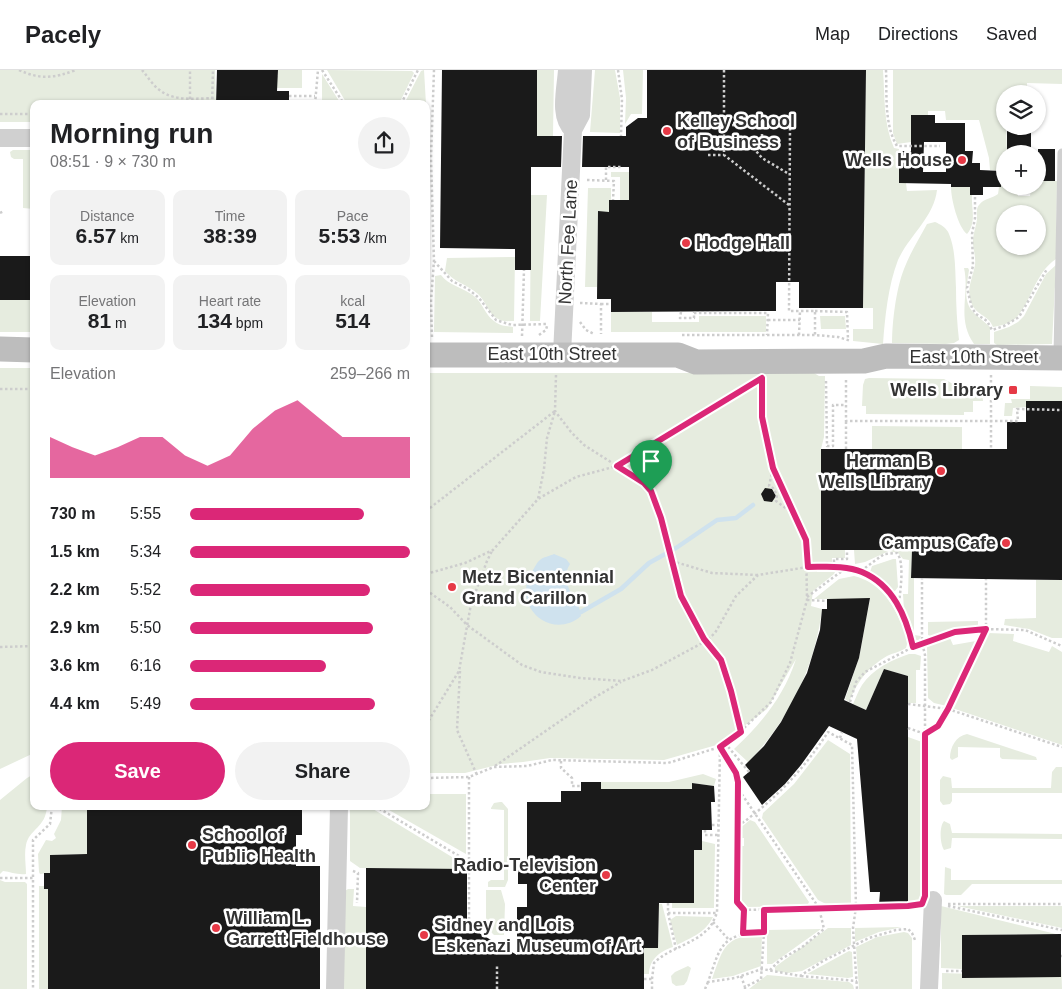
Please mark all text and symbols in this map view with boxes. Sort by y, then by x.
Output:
text: Pacely [25,21,101,48]
text: Map [815,24,850,44]
text: Directions [878,24,958,44]
text: Saved [986,24,1037,44]
map controls [996,85,1046,255]
button: layers [996,85,1046,135]
place label: Kelley School of Business [677,111,795,152]
button: share [358,117,410,169]
text: Morning run [50,118,213,149]
marker: Kelley School of Business [661,125,673,137]
button: + [996,145,1046,195]
place label: Wells House [845,150,952,170]
text: 08:51 · 9 × 730 m [50,153,176,170]
marker: Wells House [956,154,968,166]
street label: North Fee Lane [555,179,581,305]
button: − [996,205,1046,255]
text: Distance [80,208,135,224]
text: Time [215,208,245,224]
text: Pace [337,208,369,224]
text: 6.57 [76,224,116,247]
text: 38:39 [203,224,257,247]
text: 5:53 [318,224,360,247]
text: km [116,230,139,246]
text: /km [360,230,387,246]
place label: Hodge Hall [696,233,790,253]
marker: Hodge Hall [680,237,692,249]
text: Elevation [79,293,136,309]
text: Heart rate [199,293,261,309]
text: kcal [340,293,365,309]
text: 81 [88,309,111,332]
text: 134 [197,309,232,332]
text: 514 [335,309,370,332]
text: m [111,315,127,331]
text: bpm [232,315,263,331]
street label: East 10th Street [487,344,617,364]
street label: East 10th Street [909,347,1039,367]
text: Elevation [50,365,116,382]
text: 259–266 m [330,365,410,382]
place label: Wells Library [890,380,1003,400]
marker: Wells Library [1007,384,1019,396]
pin [630,440,672,491]
icon: arrive [637,447,665,475]
place label: Herman B Wells Library [818,451,931,492]
marker: Herman B Wells Library [935,465,947,477]
text: 730 m [50,505,95,522]
text: 5:55 [130,505,161,522]
place label: Campus Cafe [881,533,996,553]
marker: Campus Cafe [1000,537,1012,549]
text: 1.5 km [50,543,100,560]
text: 5:34 [130,543,161,560]
place label: Metz Bicentennial Grand Carillon [462,567,614,608]
text: 2.2 km [50,581,100,598]
text: 5:52 [130,581,161,598]
marker: Metz Bicentennial Grand Carillon [446,581,458,593]
text: 2.9 km [50,619,100,636]
text: 5:50 [130,619,161,636]
text: 3.6 km [50,657,100,674]
text: 6:16 [130,657,161,674]
text: 4.4 km [50,695,100,712]
text: 5:49 [130,695,161,712]
button: Save [50,742,225,800]
button: Share [235,742,410,800]
place label: School of Public Health [202,825,316,866]
marker: School of Public Health [186,839,198,851]
place label: Radio-Television Center [453,855,596,896]
marker: Radio-Television Center [600,869,612,881]
place label: William L. Garrett Fieldhouse [226,908,386,949]
place label: Sidney and Lois Eskenazi Museum of Art [434,915,641,956]
marker: William L. Garrett Fieldhouse [210,922,222,934]
marker: Sidney and Lois Eskenazi Museum of Art [418,929,430,941]

